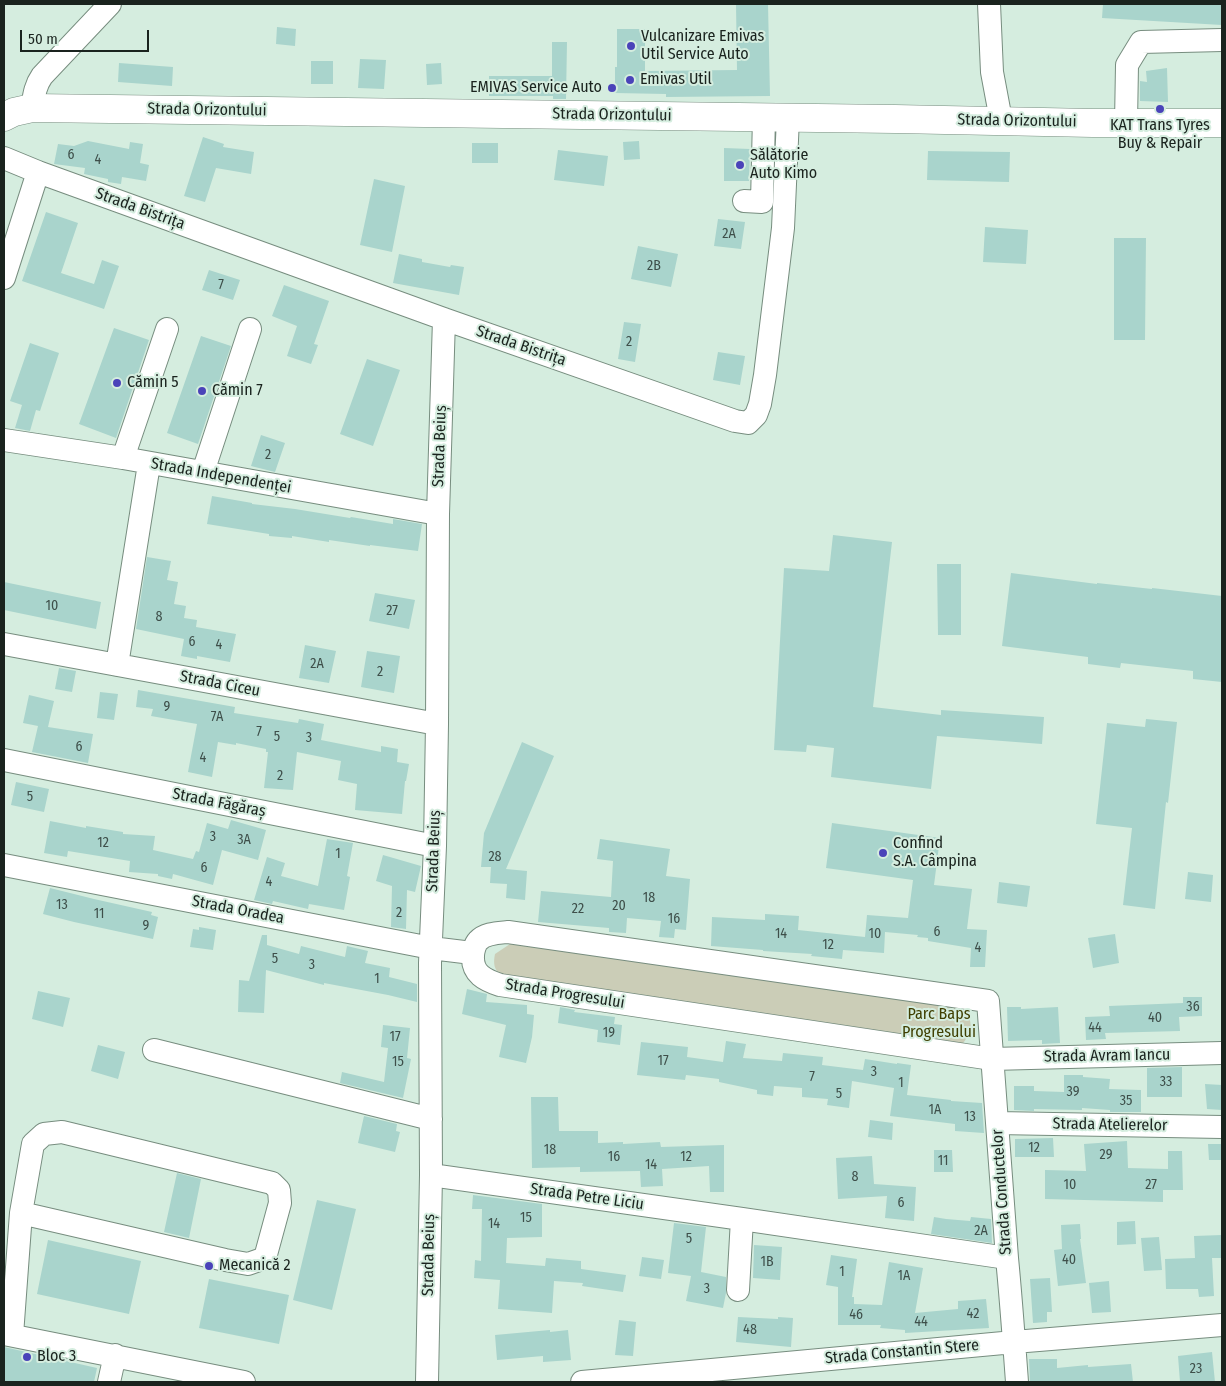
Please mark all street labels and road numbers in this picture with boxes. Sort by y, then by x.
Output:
street label: Strada Orizontului [147,99,267,121]
street label: Strada Orizontului [552,104,672,126]
street label: Strada Orizontului [957,110,1077,132]
street label: Strada Bistrița [93,184,187,234]
street label: Strada Bistrița [474,322,568,370]
street label: Strada Beiuș [429,405,451,487]
street label: Strada Independenței [149,454,293,498]
street label: Strada Ciceu [178,667,262,701]
street label: Strada Făgăraș [171,785,267,821]
street label: Strada Beiuș [423,810,445,892]
street label: Strada Oradea [190,892,286,928]
street label: Strada Progresului [504,975,626,1013]
street label: Strada Avram Iancu [1044,1045,1170,1067]
street label: Strada Atelierelor [1052,1114,1168,1136]
street label: Strada Conductelor [988,1129,1016,1255]
street label: Strada Petre Liciu [529,1180,645,1214]
street label: Strada Beiuș [419,1214,439,1296]
street label: Strada Constantin Stere [824,1336,980,1368]

